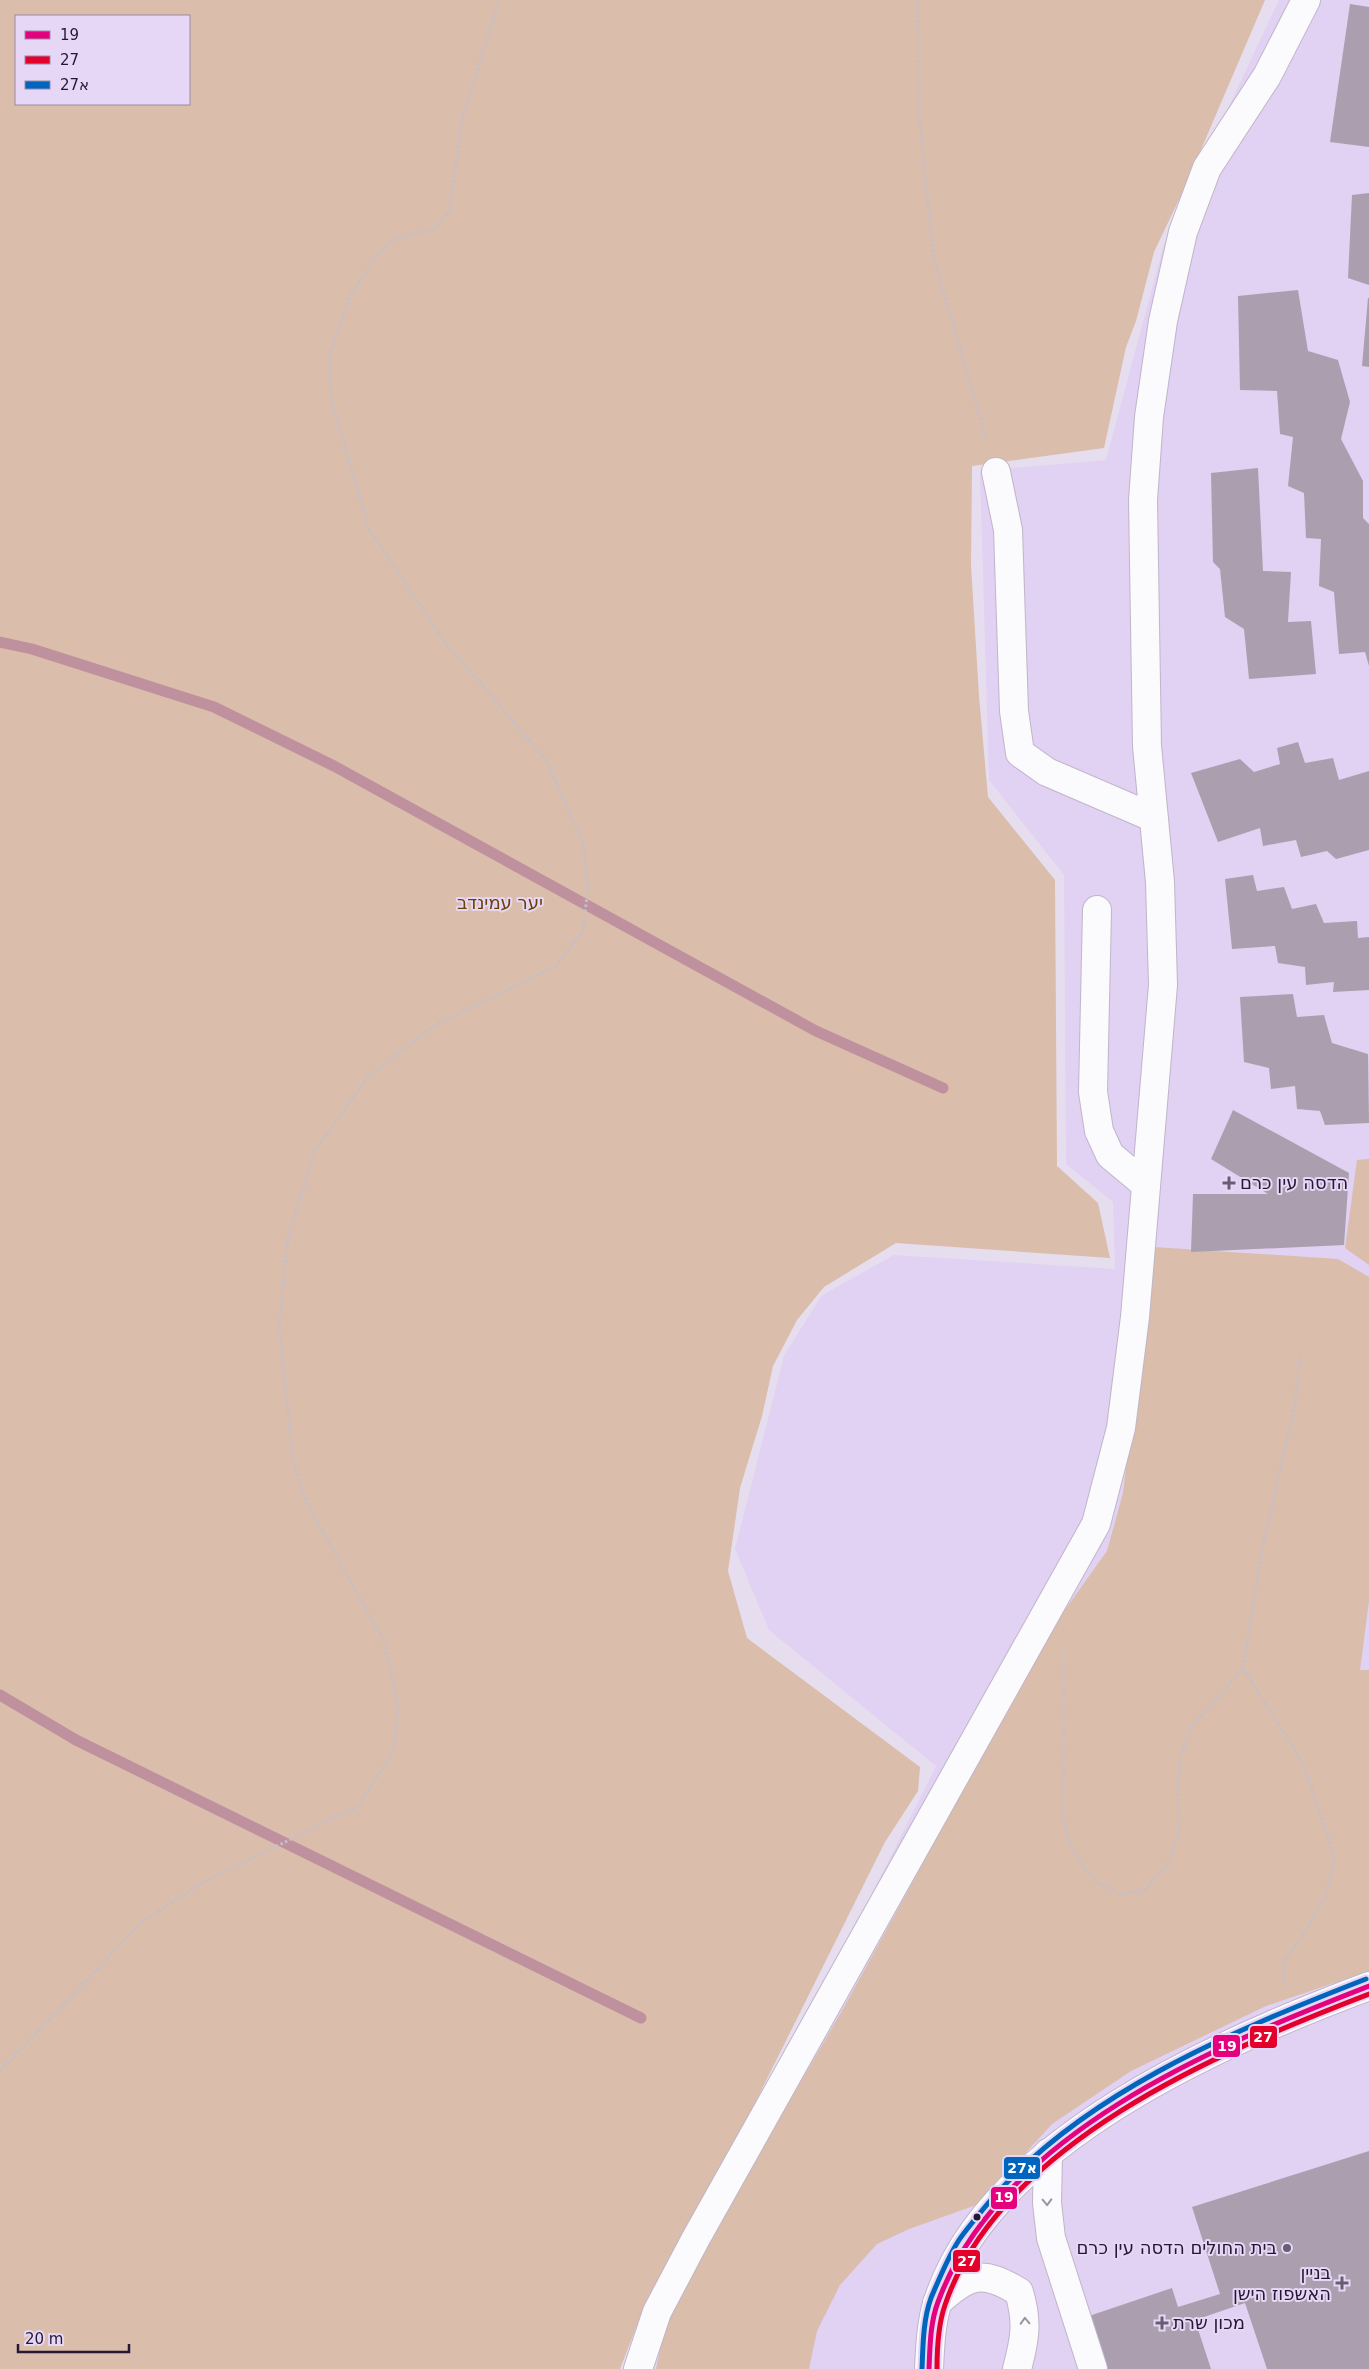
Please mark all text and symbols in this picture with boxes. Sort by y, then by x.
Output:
legend [15,15,190,105]
text: 19 [60,26,79,44]
text: 27 [60,51,79,69]
text: 27א [60,76,89,94]
park label: יער עמינדב [457,892,543,913]
place label: הדסה עין כרם [1240,1172,1348,1193]
marker: הדסה עין כרם [1222,1176,1236,1190]
line badge: 27 [1249,2025,1278,2049]
text: 27 [1253,2029,1273,2045]
line badge: 19 [1212,2034,1241,2058]
text: 19 [1217,2038,1237,2054]
line badge: 27א [1003,2156,1041,2180]
text: 27א [1007,2160,1037,2176]
line badge: 19 [990,2186,1018,2210]
text: 19 [994,2189,1014,2205]
one-way arrow [1042,2198,1053,2206]
unlabelled marker [972,2212,982,2222]
place label: בית החולים הדסה עין כרם [1076,2237,1277,2258]
marker: בית החולים הדסה עין כרם [1281,2242,1293,2254]
line badge: 27 [952,2249,981,2273]
text: 27 [957,2253,977,2269]
place label: בניין האשפוז הישן [1233,2262,1331,2304]
marker: בניין האשפוז הישן [1335,2276,1349,2290]
place label: מכון שרת [1173,2312,1245,2333]
marker: מכון שרת [1155,2316,1169,2330]
one-way arrow [1020,2317,1030,2325]
scale bar [18,2322,129,2354]
text: 20 m [25,2330,63,2348]

